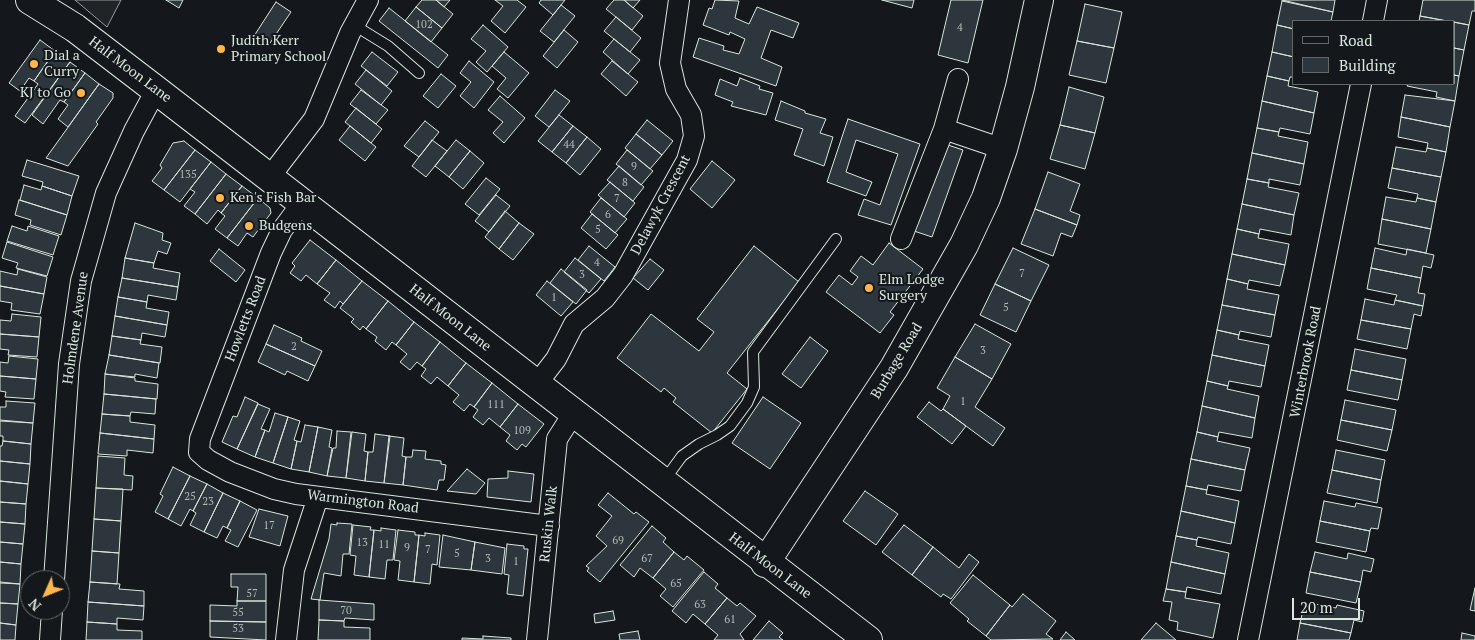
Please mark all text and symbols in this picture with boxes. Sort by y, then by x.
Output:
house number: 102 [415,18,433,32]
legend [1292,20,1455,85]
house number: 4 [957,21,963,35]
text: Road [1339,30,1372,50]
street label: Half Moon Lane [85,33,175,107]
place label: Judith Kerr Primary School [231,33,326,65]
marker: Judith Kerr Primary School [215,43,227,55]
place label: Dial a Curry [44,48,80,80]
text: Building [1339,55,1396,75]
marker: Dial a Curry [28,58,40,70]
place label: KJ to Go [20,85,71,101]
marker: KJ to Go [75,87,87,99]
house number: 44 [563,138,575,152]
street label: Delawyk Crescent [628,152,694,258]
house number: 9 [631,160,637,174]
house number: 135 [179,168,197,182]
house number: 8 [622,176,628,190]
place label: Ken's Fish Bar [230,190,316,206]
marker: Ken's Fish Bar [214,192,226,204]
house number: 7 [614,192,620,206]
house number: 6 [605,208,611,222]
place label: Budgens [259,218,312,234]
marker: Budgens [243,220,255,232]
house number: 5 [595,223,601,237]
house number: 4 [594,256,600,270]
house number: 7 [1019,267,1025,281]
house number: 3 [579,268,585,282]
street label: Holmdene Avenue [60,271,92,385]
place label: Elm Lodge Surgery [879,272,944,304]
street label: Howletts Road [222,274,270,364]
street label: Half Moon Lane [406,281,494,355]
marker: Elm Lodge Surgery [863,282,875,294]
house number: 1 [551,291,557,305]
house number: 5 [1003,301,1009,315]
street label: Winterbrook Road [1287,305,1325,419]
street label: Burbage Road [868,320,926,402]
house number: 2 [291,340,297,354]
house number: 3 [980,344,986,358]
house number: 1 [960,395,966,409]
house number: 111 [487,398,505,412]
house number: 109 [513,424,531,438]
street label: Ruskin Walk [537,485,561,563]
street label: Warmington Road [306,487,420,517]
house number: 25 [184,490,196,504]
house number: 23 [202,495,214,509]
house number: 17 [263,519,275,533]
street label: Half Moon Lane [725,529,815,603]
house number: 69 [612,534,624,548]
house number: 13 [356,536,368,550]
house number: 11 [378,538,390,552]
house number: 9 [404,541,410,555]
house number: 7 [425,543,431,557]
house number: 5 [454,547,460,561]
house number: 3 [485,552,491,566]
house number: 67 [641,552,653,566]
house number: 1 [513,555,519,569]
north arrow [20,570,70,620]
house number: 65 [670,577,682,591]
house number: 57 [246,587,258,601]
scale bar [1295,588,1362,620]
text: N [24,595,45,615]
text: 20 m [1300,597,1333,617]
house number: 63 [694,598,706,612]
house number: 70 [340,604,352,618]
house number: 55 [232,606,244,620]
house number: 61 [724,613,736,627]
house number: 53 [232,622,244,636]

